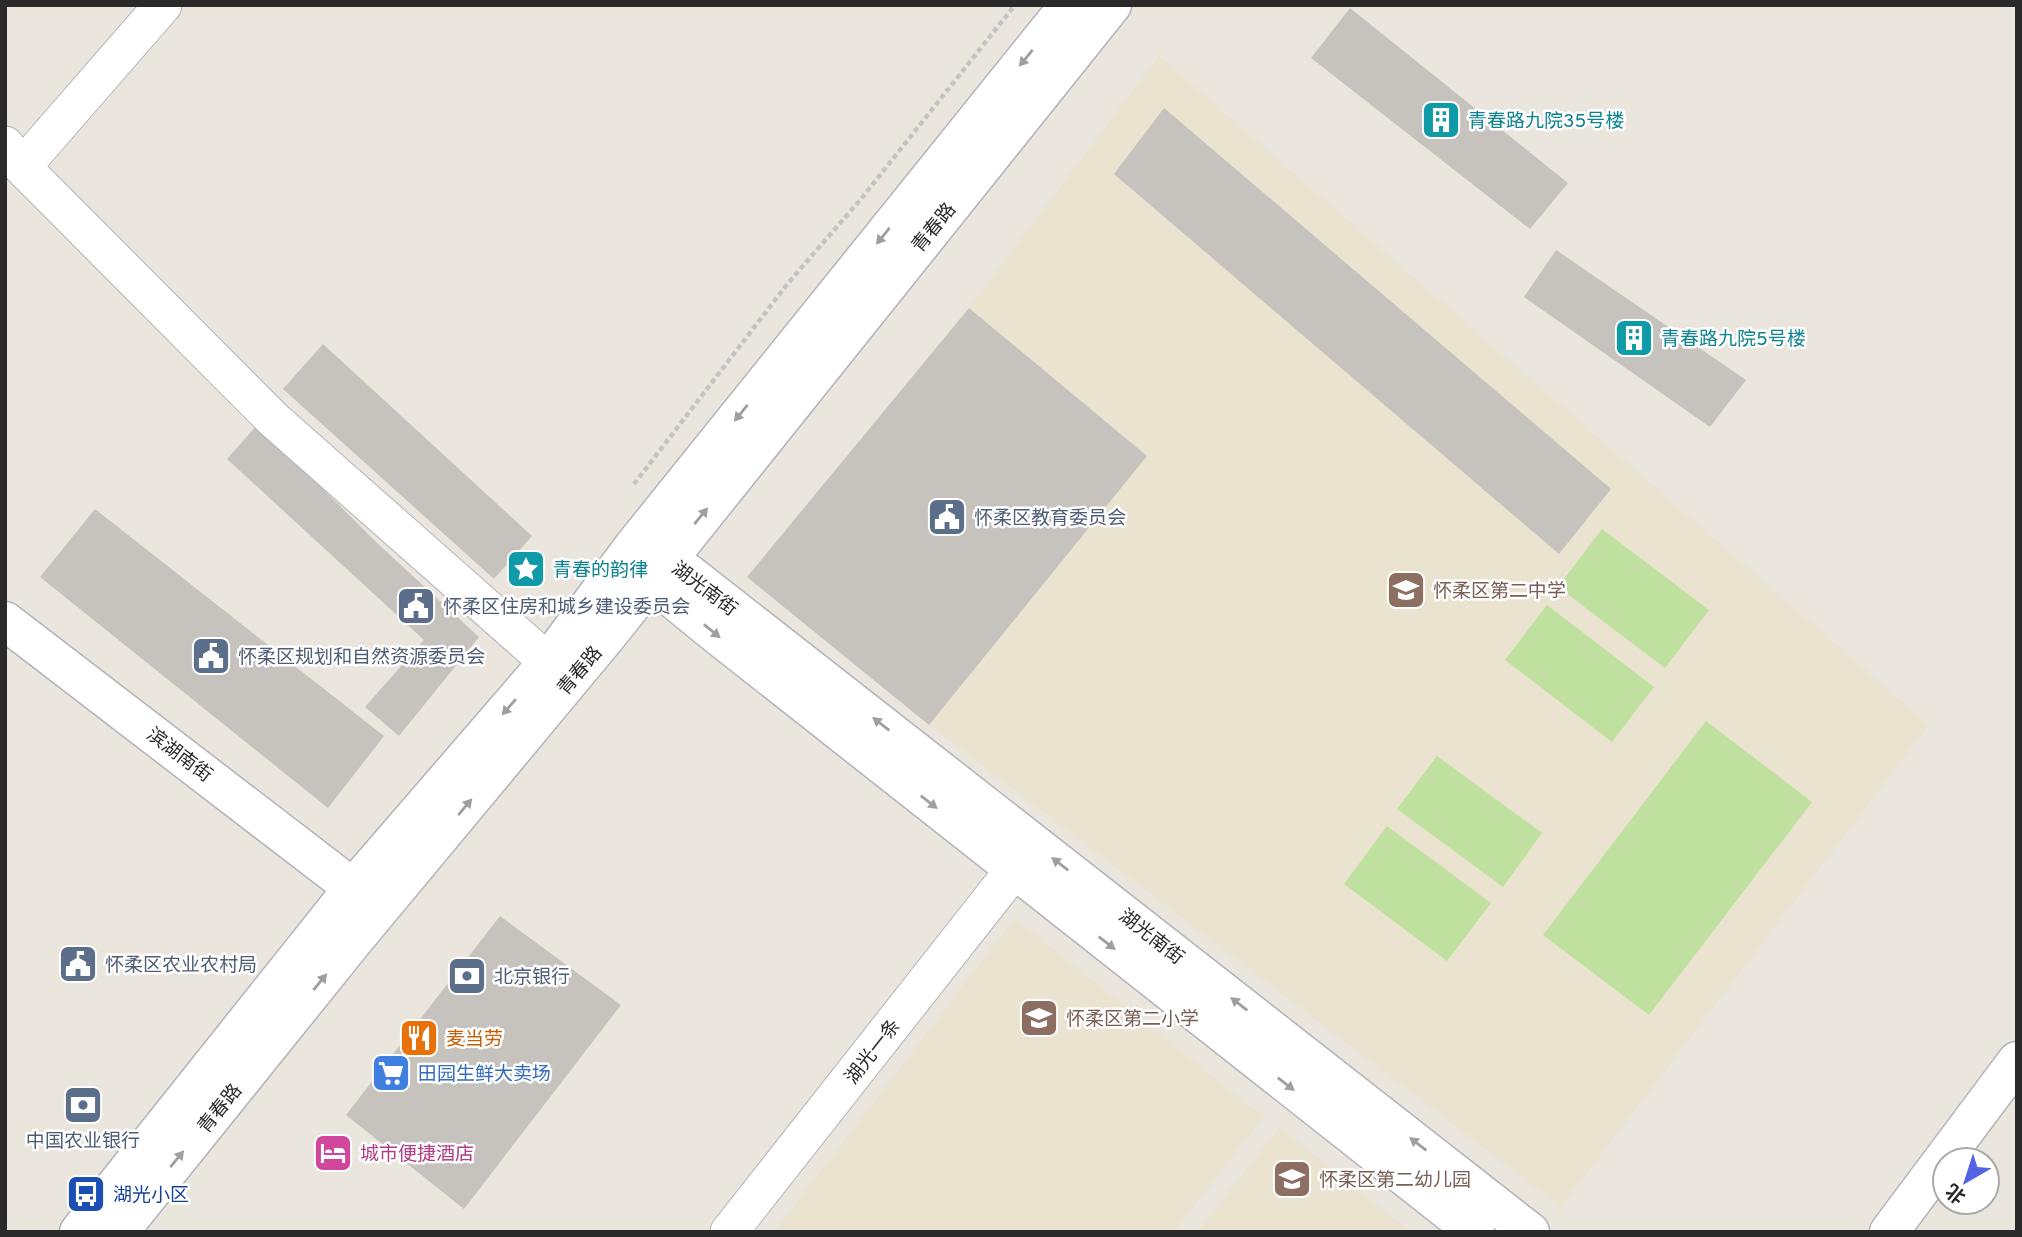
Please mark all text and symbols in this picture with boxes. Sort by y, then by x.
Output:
one-way arrow [1019,49,1034,67]
building icon: 青春路九院35号楼 [1420,99,1462,141]
place label: 青春路九院35号楼 [1468,110,1624,134]
street label: 青春路 [907,199,962,258]
one-way arrow [876,226,891,244]
building icon: 青春路九院5号楼 [1613,317,1655,359]
place label: 青春路九院5号楼 [1661,328,1806,352]
one-way arrow [733,403,748,421]
public building icon: 怀柔区教育委员会 [926,496,968,538]
place label: 怀柔区教育委员会 [974,507,1126,531]
one-way arrow [694,508,709,526]
place icon: 青春的韵律 [505,548,547,590]
street label: 湖光南街 [666,557,741,622]
place label: 青春的韵律 [553,559,648,583]
school or university icon: 怀柔区第二中学 [1385,569,1427,611]
place label: 怀柔区第二中学 [1433,580,1566,604]
public building icon: 怀柔区住房和城乡建设委员会 [395,585,437,627]
place label: 怀柔区住房和城乡建设委员会 [443,596,690,620]
one-way arrow [702,623,720,638]
public building icon: 怀柔区规划和自然资源委员会 [190,635,232,677]
street label: 青春路 [553,642,608,701]
place label: 怀柔区规划和自然资源委员会 [238,646,485,670]
one-way arrow [501,698,517,716]
one-way arrow [872,717,890,732]
street label: 滨湖南街 [141,723,216,788]
one-way arrow [919,795,937,810]
one-way arrow [457,798,472,815]
one-way arrow [1051,858,1069,872]
street label: 湖光南街 [1113,905,1188,970]
one-way arrow [1098,936,1116,951]
public building icon: 怀柔区农业农村局 [57,943,99,985]
place label: 怀柔区农业农村局 [105,954,257,978]
bank icon: 北京银行 [446,955,488,997]
place label: 北京银行 [494,966,570,990]
one-way arrow [312,974,327,991]
school or university icon: 怀柔区第二小学 [1018,997,1060,1039]
one-way arrow [1231,997,1249,1012]
place label: 怀柔区第二小学 [1066,1008,1199,1032]
street label: 湖光一条 [841,1015,906,1090]
restaurant icon: 麦当劳 [398,1017,440,1059]
place label: 麦当劳 [446,1028,503,1052]
supermarket icon: 田园生鲜大卖场 [370,1052,412,1094]
place label: 田园生鲜大卖场 [418,1063,551,1087]
one-way arrow [1277,1076,1295,1091]
street label: 青春路 [193,1080,248,1139]
bank icon: 中国农业银行 [62,1084,104,1126]
place label: 中国农业银行 [26,1130,140,1154]
hotel icon: 城市便捷酒店 [312,1132,354,1174]
one-way arrow [1410,1137,1428,1152]
place label: 城市便捷酒店 [360,1143,474,1167]
north arrow [1931,1146,2001,1216]
one-way arrow [170,1151,185,1169]
school or university icon: 怀柔区第二幼儿园 [1271,1158,1313,1200]
place label: 怀柔区第二幼儿园 [1319,1169,1471,1193]
bus stop icon: 湖光小区 [65,1173,107,1215]
text: 北 [1942,1177,1972,1208]
place label: 湖光小区 [113,1184,189,1208]

